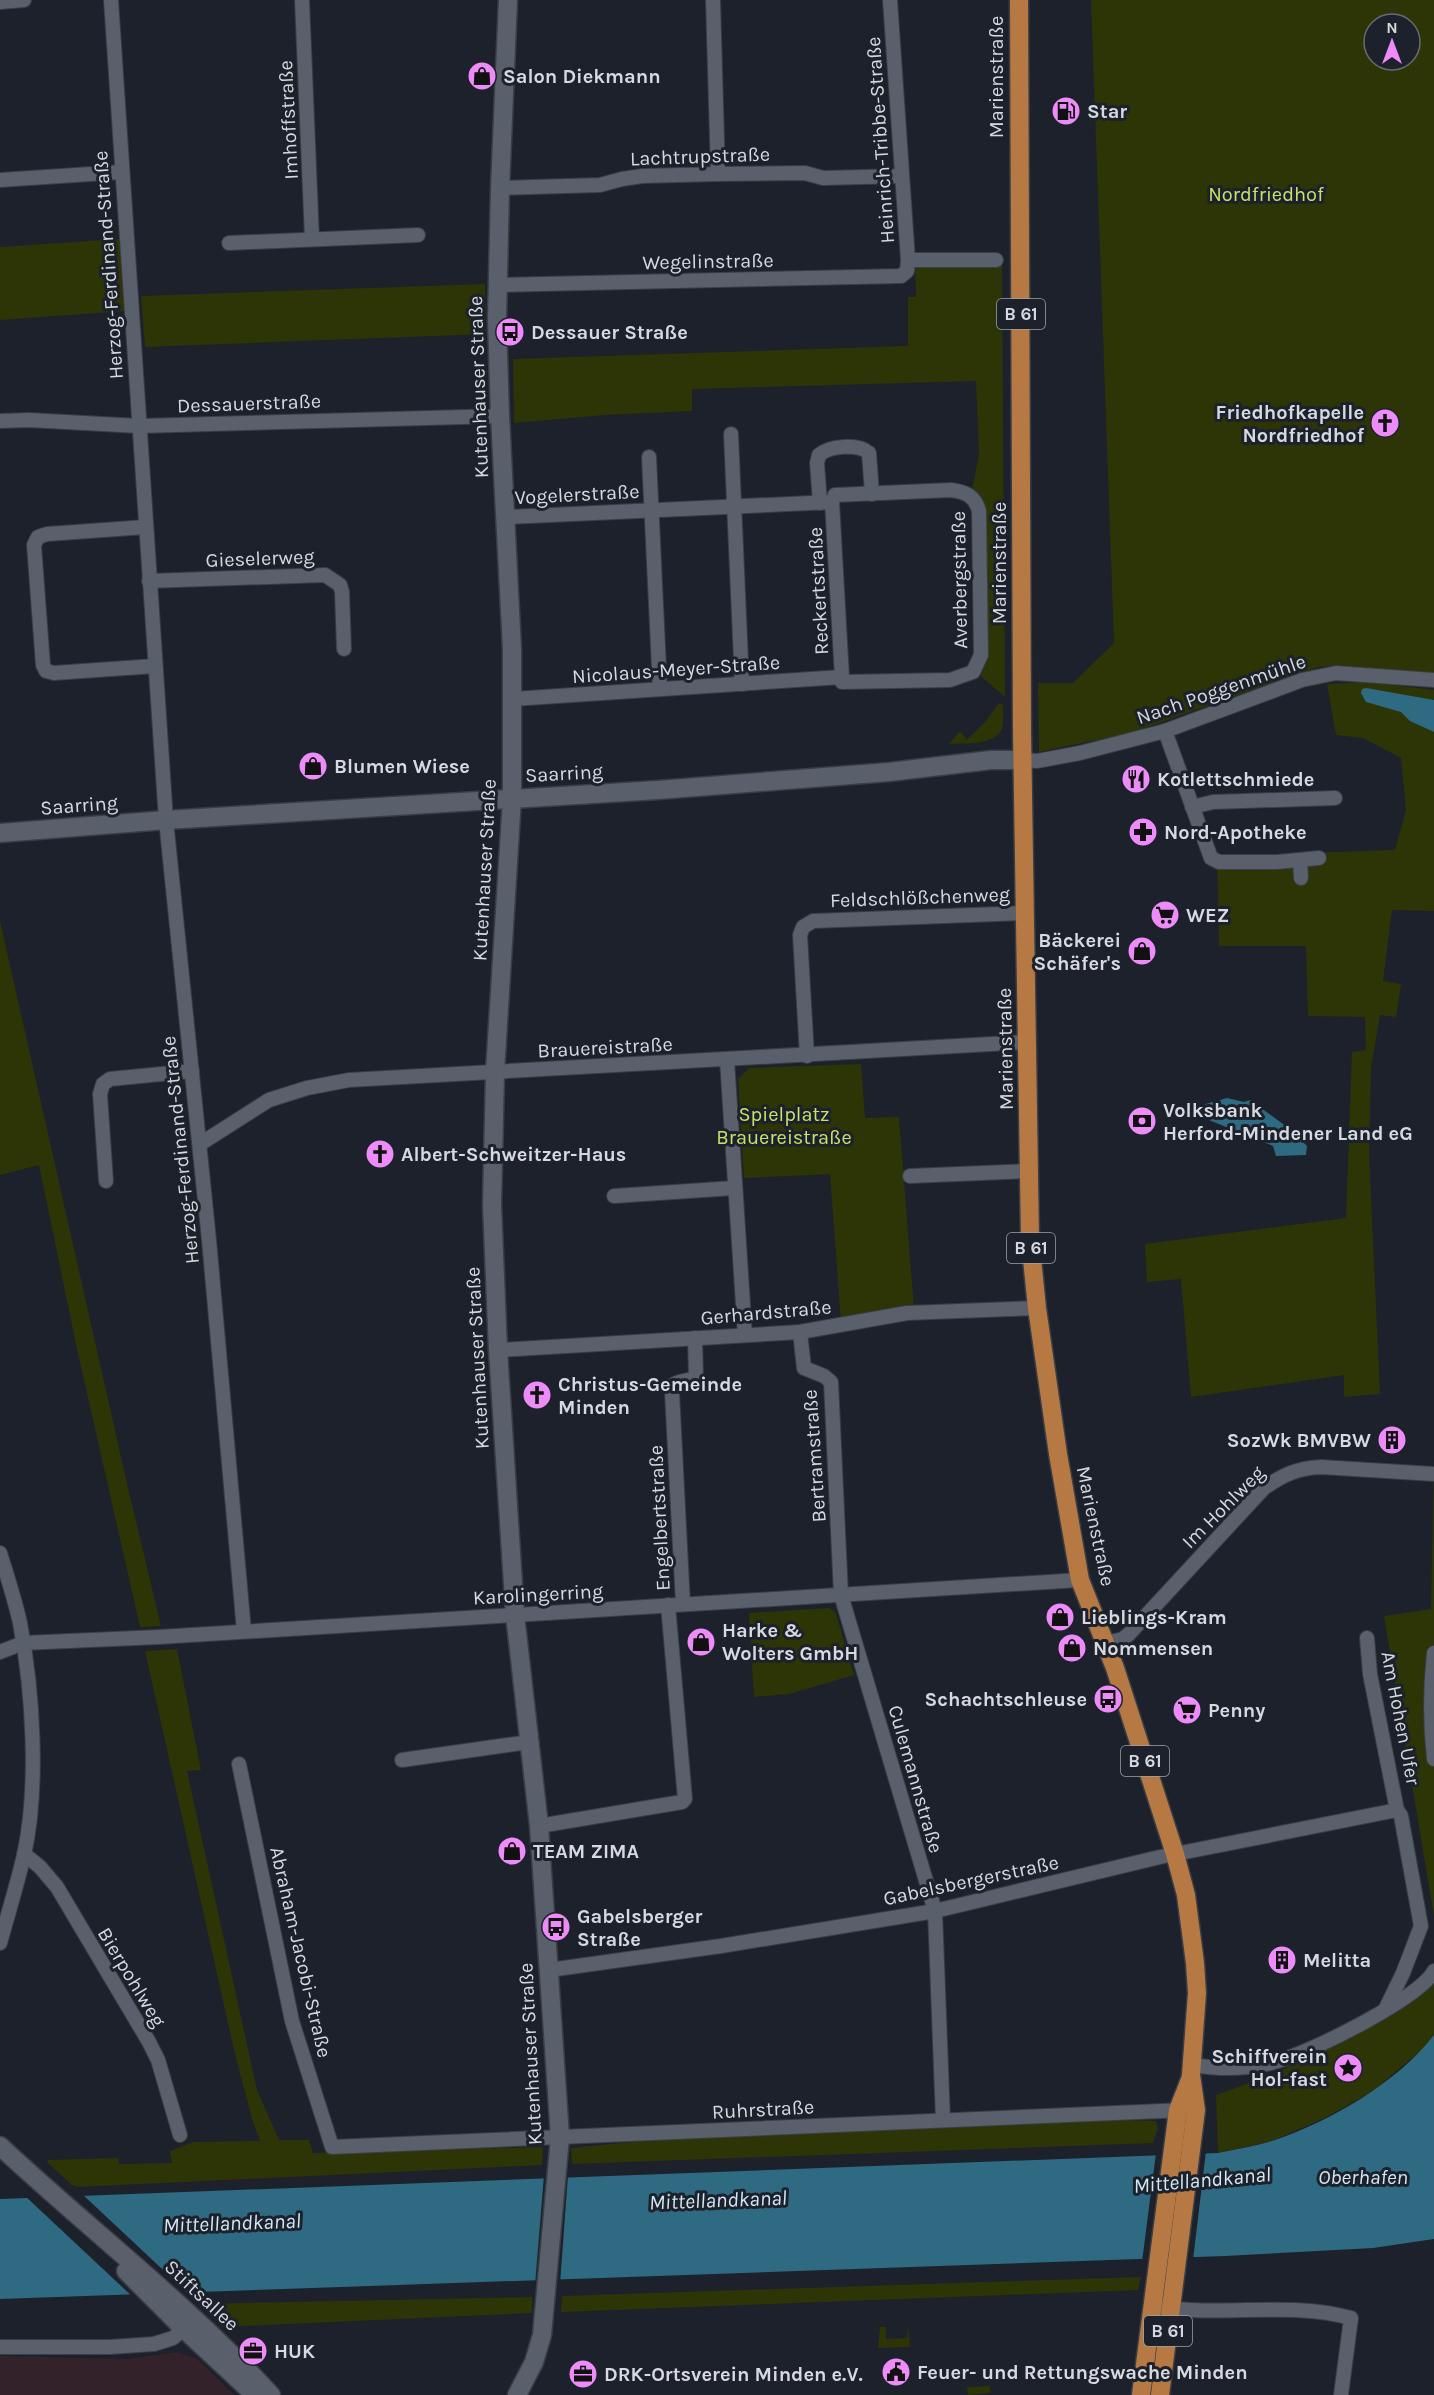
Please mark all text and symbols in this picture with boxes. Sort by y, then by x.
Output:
north arrow [1362,12,1422,72]
street label: Marienstraße [985,16,1008,138]
text: N [1386,18,1398,37]
street label: Heinrich-Tribbe-Straße [862,36,899,244]
street label: Imhoffstraße [274,60,303,180]
shop icon: Salon Diekmann [466,60,498,92]
place label: Salon Diekmann [503,65,661,88]
fuel station icon: Star [1050,95,1082,127]
place label: Star [1087,100,1127,123]
street label: Lachtrupstraße [630,143,770,170]
street label: Herzog-Ferdinand-Straße [89,150,128,380]
park label: Nordfriedhof [1208,183,1324,206]
street label: Wegelinstraße [642,249,774,274]
street label: Kutenhauser Straße [464,295,493,479]
road number: B 61 [997,299,1045,329]
bus stop icon: Dessauer Straße [494,316,526,348]
place label: Dessauer Straße [531,321,688,344]
street label: Dessauerstraße [177,389,321,418]
place label: Friedhofkapelle Nordfriedhof [1216,401,1365,447]
church icon: Friedhofkapelle Nordfriedhof [1369,407,1401,439]
street label: Vogelerstraße [514,480,640,509]
street label: Marienstraße [988,502,1011,624]
street label: Averbergstraße [947,511,972,649]
street label: Reckertstraße [804,526,833,655]
street label: Gieselerweg [205,545,315,572]
street label: Nach Poggenmühle [1133,650,1309,729]
street label: Nicolaus-Meyer-Straße [571,651,781,688]
shop icon: Blumen Wiese [297,750,329,782]
place label: Blumen Wiese [334,755,470,778]
street label: Saarring [525,760,604,787]
restaurant icon: Kotlettschmiede [1120,763,1152,795]
place label: Kotlettschmiede [1157,768,1314,791]
street label: Kutenhauser Straße [468,778,501,962]
street label: Saarring [39,791,119,820]
pharmacy icon: Nord-Apotheke [1127,816,1159,848]
place label: Nord-Apotheke [1164,821,1307,844]
street label: Feldschlößchenweg [830,883,1010,912]
supermarket icon: WEZ [1149,899,1181,931]
place label: WEZ [1186,904,1229,927]
place label: Bäckerei Schäfer's [1034,929,1121,975]
shop icon: Bäckerei Schäfer's [1126,935,1158,967]
street label: Marienstraße [993,988,1018,1110]
street label: Brauereistraße [537,1032,673,1063]
street label: Herzog-Ferdinand-Straße [157,1035,204,1265]
place label: Volksbank Herford-Mindener Land eG [1163,1099,1413,1145]
park label: Spielplatz Brauereistraße [716,1103,852,1149]
bank icon: Volksbank Herford-Mindener Land eG [1126,1105,1158,1137]
church icon: Albert-Schweitzer-Haus [364,1138,396,1170]
place label: Albert-Schweitzer-Haus [401,1143,626,1166]
road number: B 61 [1007,1233,1055,1263]
street label: Kutenhauser Straße [461,1266,494,1450]
street label: Gerhardstraße [700,1295,832,1330]
place label: Christus-Gemeinde Minden [558,1373,742,1419]
church icon: Christus-Gemeinde Minden [521,1379,553,1411]
street label: Bertramstraße [798,1389,831,1523]
building icon: SozWk BMVBW [1376,1424,1408,1456]
place label: SozWk BMVBW [1227,1429,1371,1452]
street label: Engelbertstraße [644,1444,675,1592]
street label: Im Hohlweg [1177,1461,1269,1553]
street label: Marienstraße [1072,1464,1119,1588]
street label: Karolingerring [472,1580,604,1609]
shop icon: Lieblings-Kram [1044,1601,1076,1633]
place label: Lieblings-Kram [1081,1606,1227,1629]
place label: Harke & Wolters GmbH [722,1619,858,1665]
shop icon: Harke & Wolters GmbH [685,1626,717,1658]
shop icon: Nommensen [1056,1632,1088,1664]
place label: Nommensen [1093,1637,1213,1660]
street label: Am Hohen Ufer [1376,1649,1425,1788]
bus stop icon: Schachtschleuse [1092,1683,1124,1715]
place label: Schachtschleuse [925,1688,1087,1711]
supermarket icon: Penny [1171,1694,1203,1726]
place label: Penny [1208,1699,1265,1722]
street label: Culemannstraße [883,1702,948,1856]
road number: B 61 [1121,1746,1169,1776]
shop icon: TEAM ZIMA [496,1835,528,1867]
place label: TEAM ZIMA [533,1840,640,1863]
street label: Abraham-Jacobi-Straße [265,1844,336,2060]
street label: Gabelsbergerstraße [881,1851,1061,1910]
place label: Gabelsberger Straße [577,1905,703,1951]
bus stop icon: Gabelsberger Straße [540,1911,572,1943]
street label: Bierpohlweg [93,1923,170,2031]
building icon: Melitta [1266,1944,1298,1976]
place label: Melitta [1303,1949,1371,1972]
street label: Kutenhauser Straße [514,1962,547,2146]
place label: Schiffverein Hol-fast [1211,2045,1327,2091]
place icon: Schiffverein Hol-fast [1332,2052,1364,2084]
street label: Ruhrstraße [711,2095,815,2124]
water label: Mittellandkanal [1132,2162,1272,2198]
water label: Oberhafen [1318,2165,1408,2189]
water label: Mittellandkanal [649,2186,787,2214]
water label: Mittellandkanal [163,2209,301,2237]
street label: Stiftsallee [160,2255,244,2336]
road number: B 61 [1144,2316,1192,2346]
office icon: HUK [237,2335,269,2367]
place label: HUK [274,2340,315,2363]
public building icon: Feuer- und Rettungswache Minden [880,2356,912,2388]
office icon: DRK-Ortsverein Minden e.V. [567,2358,599,2390]
place label: Feuer- und Rettungswache Minden [917,2361,1248,2384]
place label: DRK-Ortsverein Minden e.V. [604,2363,863,2386]

